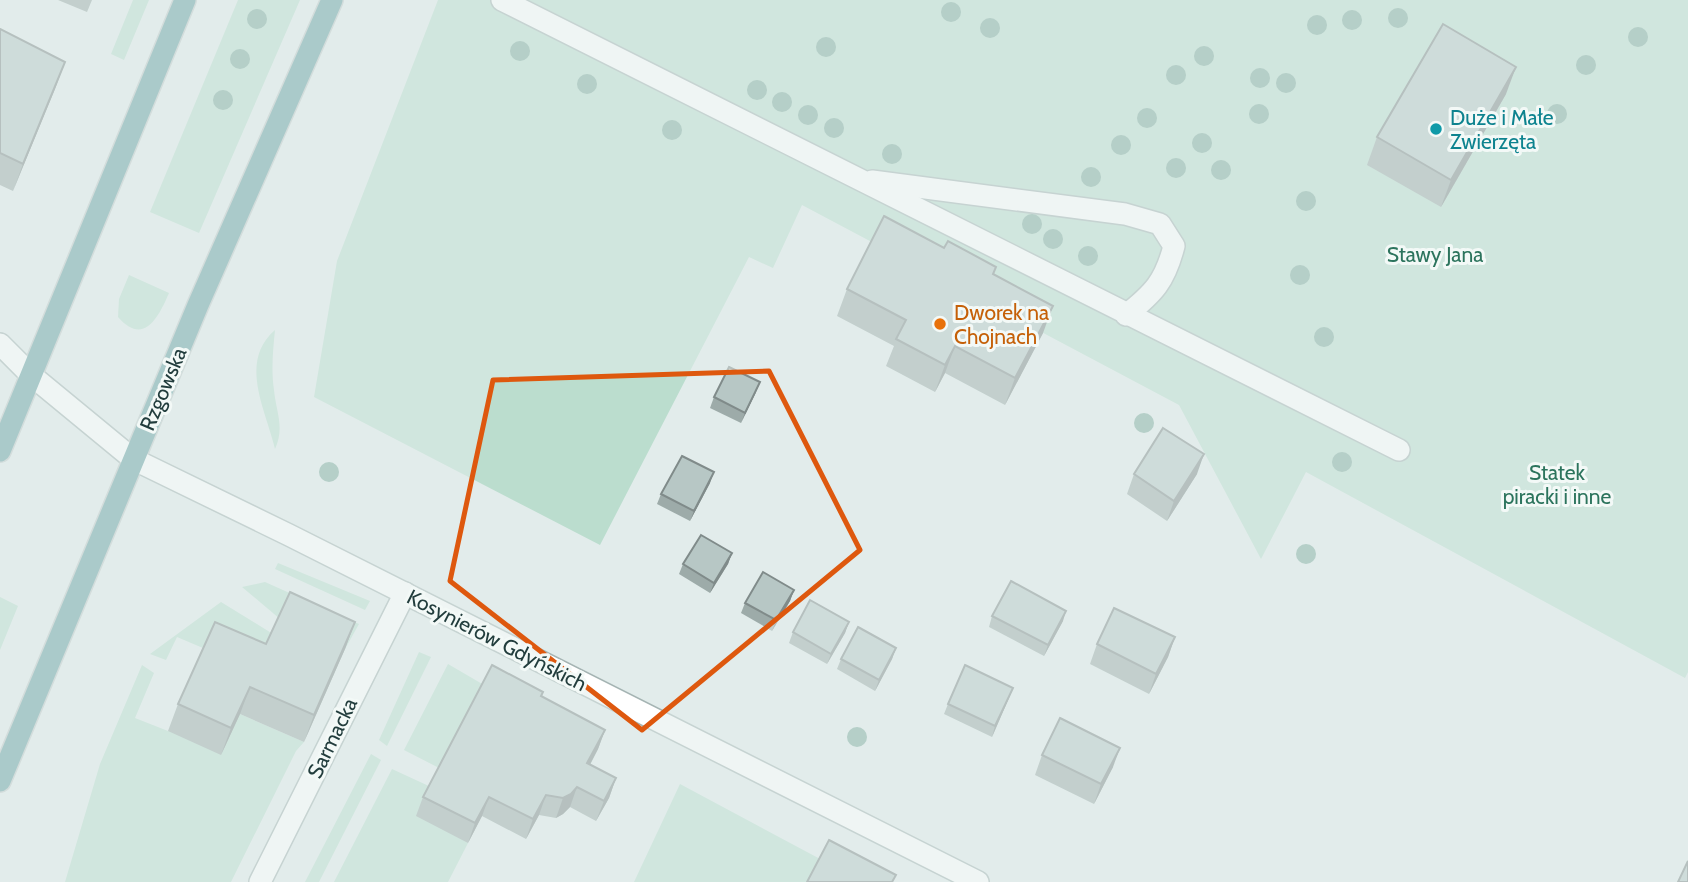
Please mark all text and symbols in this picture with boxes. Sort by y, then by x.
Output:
place label: Duże i Małe Zwierzęta [1450,105,1554,154]
marker: Duże i Małe Zwierzęta [1428,121,1444,137]
park label: Stawy Jana [1387,242,1483,267]
place label: Dworek na Chojnach [954,300,1049,350]
marker: Dworek na Chojnach [932,316,948,332]
street label: Rzgowska [134,344,192,434]
park label: Statek piracki i inne [1503,460,1612,509]
street label: Kosynierów Gdyńskich [403,584,591,696]
street label: Sarmacka [302,694,362,782]

